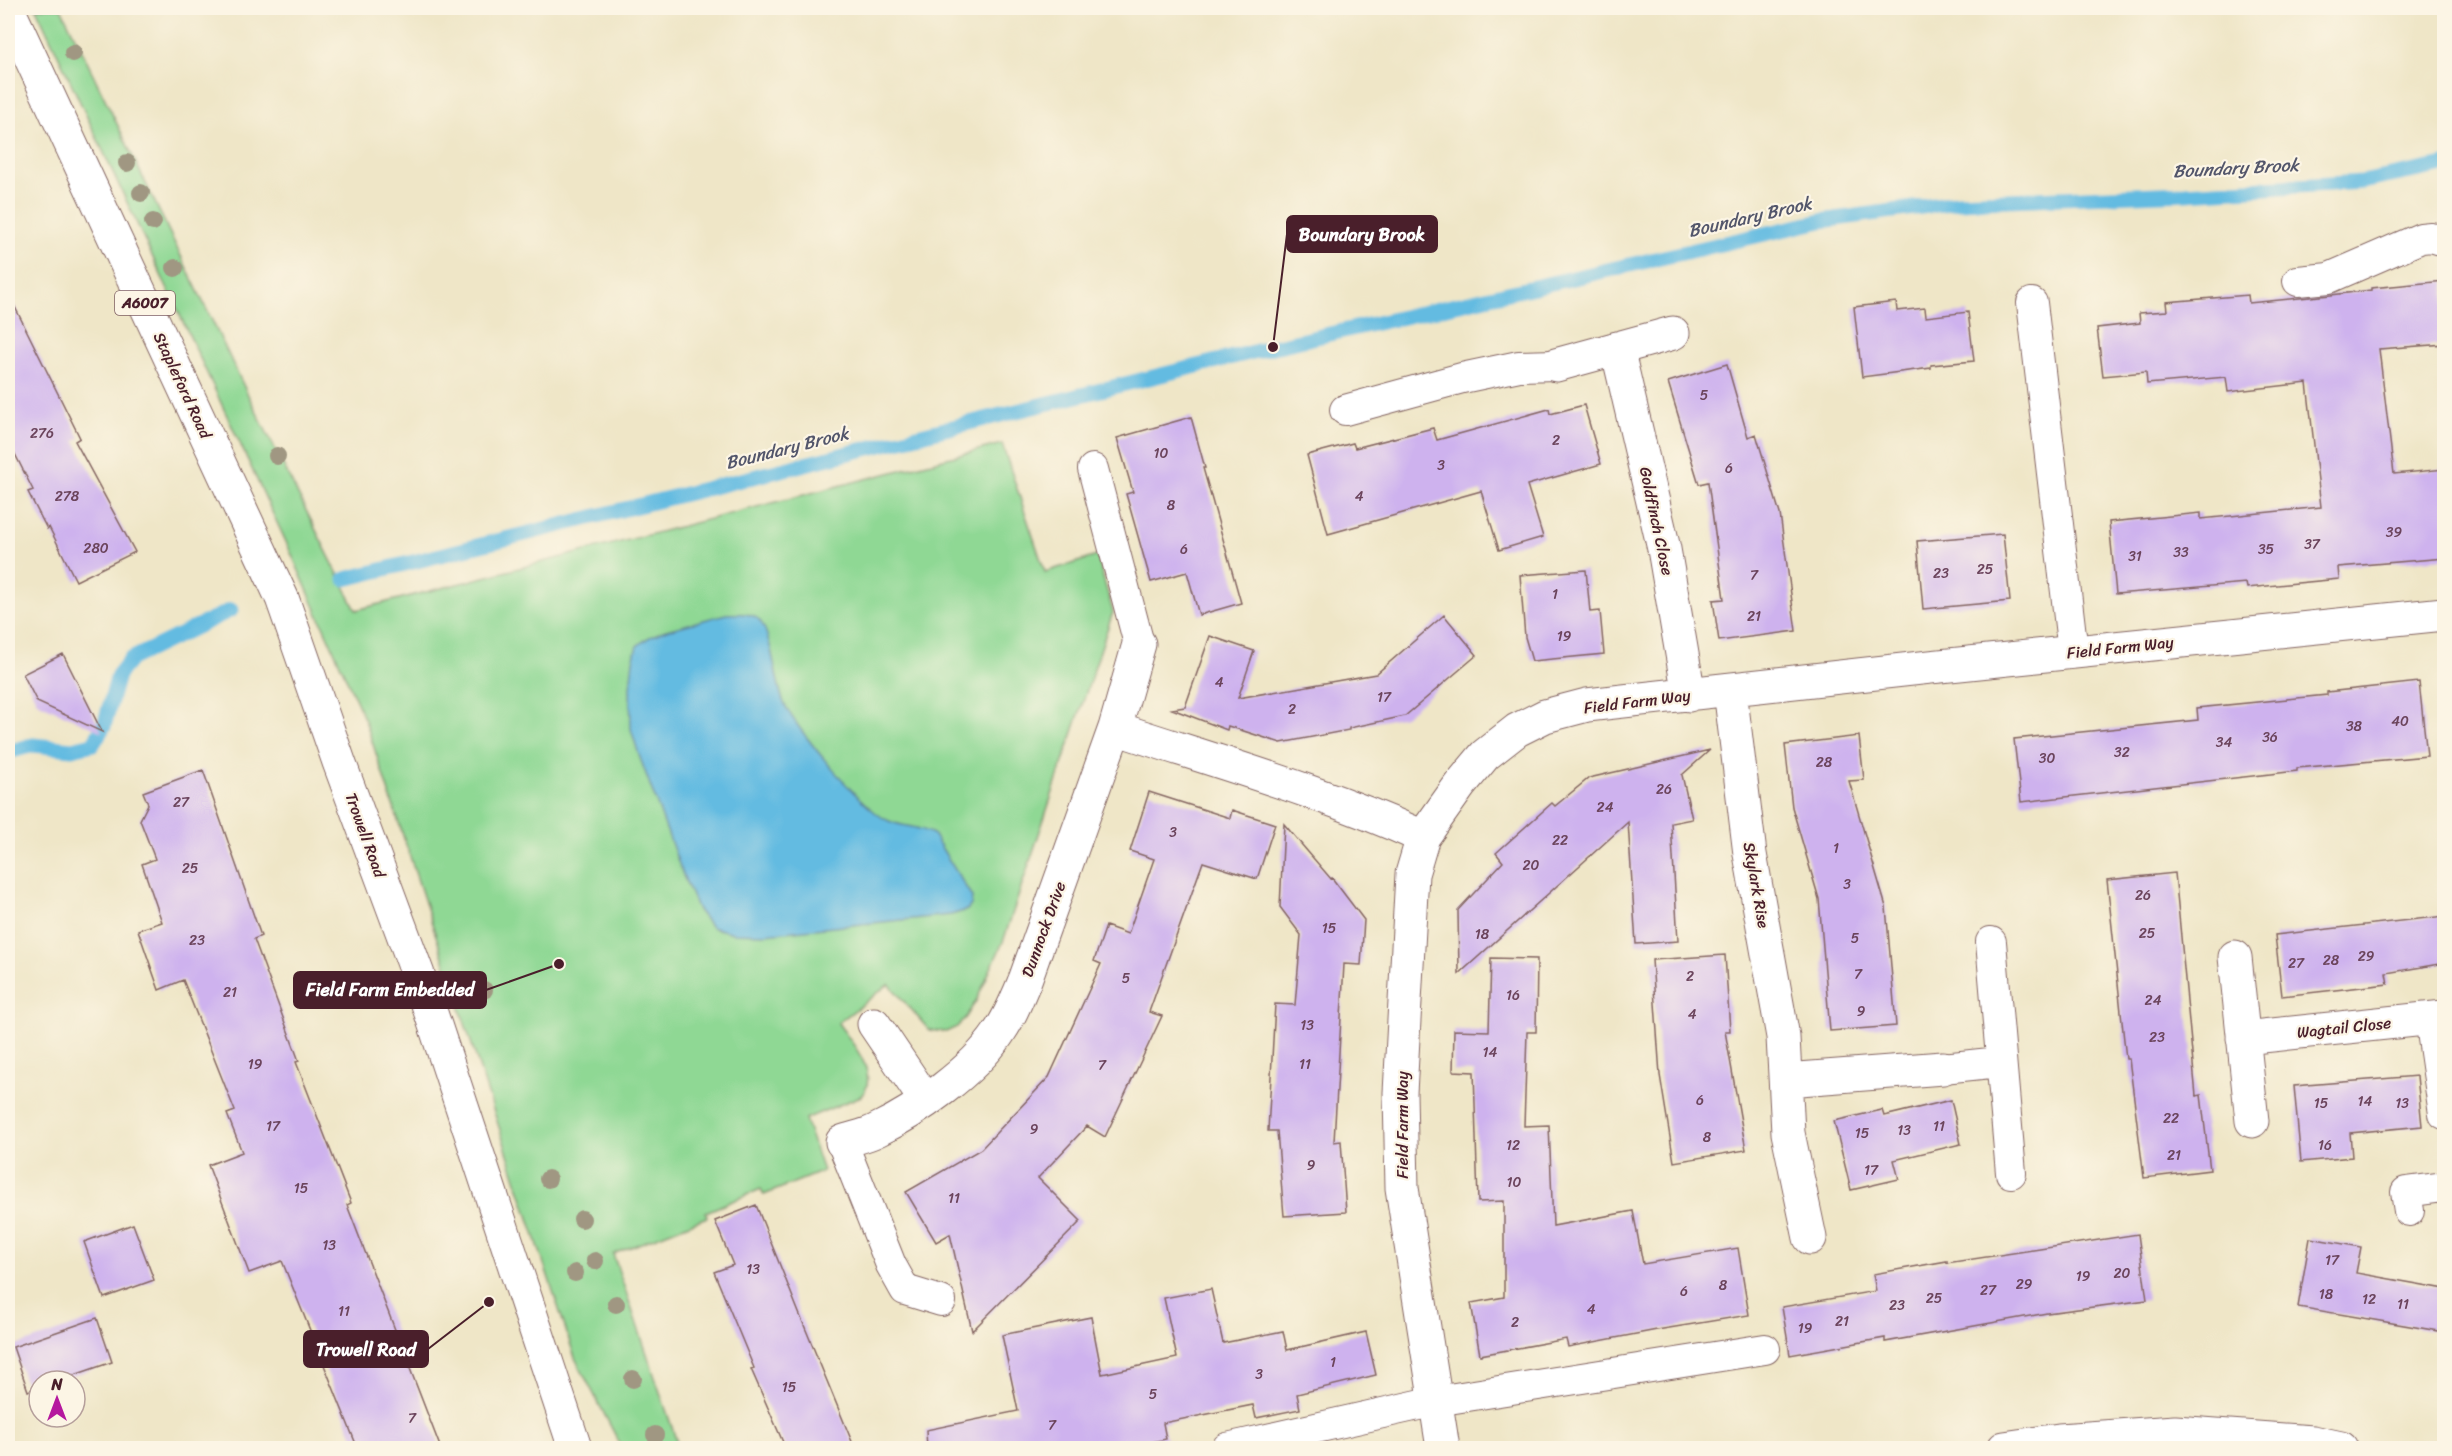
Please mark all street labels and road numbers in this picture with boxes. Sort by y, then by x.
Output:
road number: A6007 [115,291,175,315]
street label: Stapleford Road [145,327,221,445]
street label: Goldfinch Close [1631,464,1682,578]
street label: Field Farm Way [2065,627,2176,668]
street label: Field Farm Way [1582,680,1693,722]
street label: Trowell Road [337,788,395,883]
street label: Skylark Rise [1735,840,1778,931]
street label: Dunnock Drive [1013,877,1074,981]
street label: Wagtail Close [2295,1008,2393,1047]
street label: Field Farm Way [1388,1071,1417,1179]

